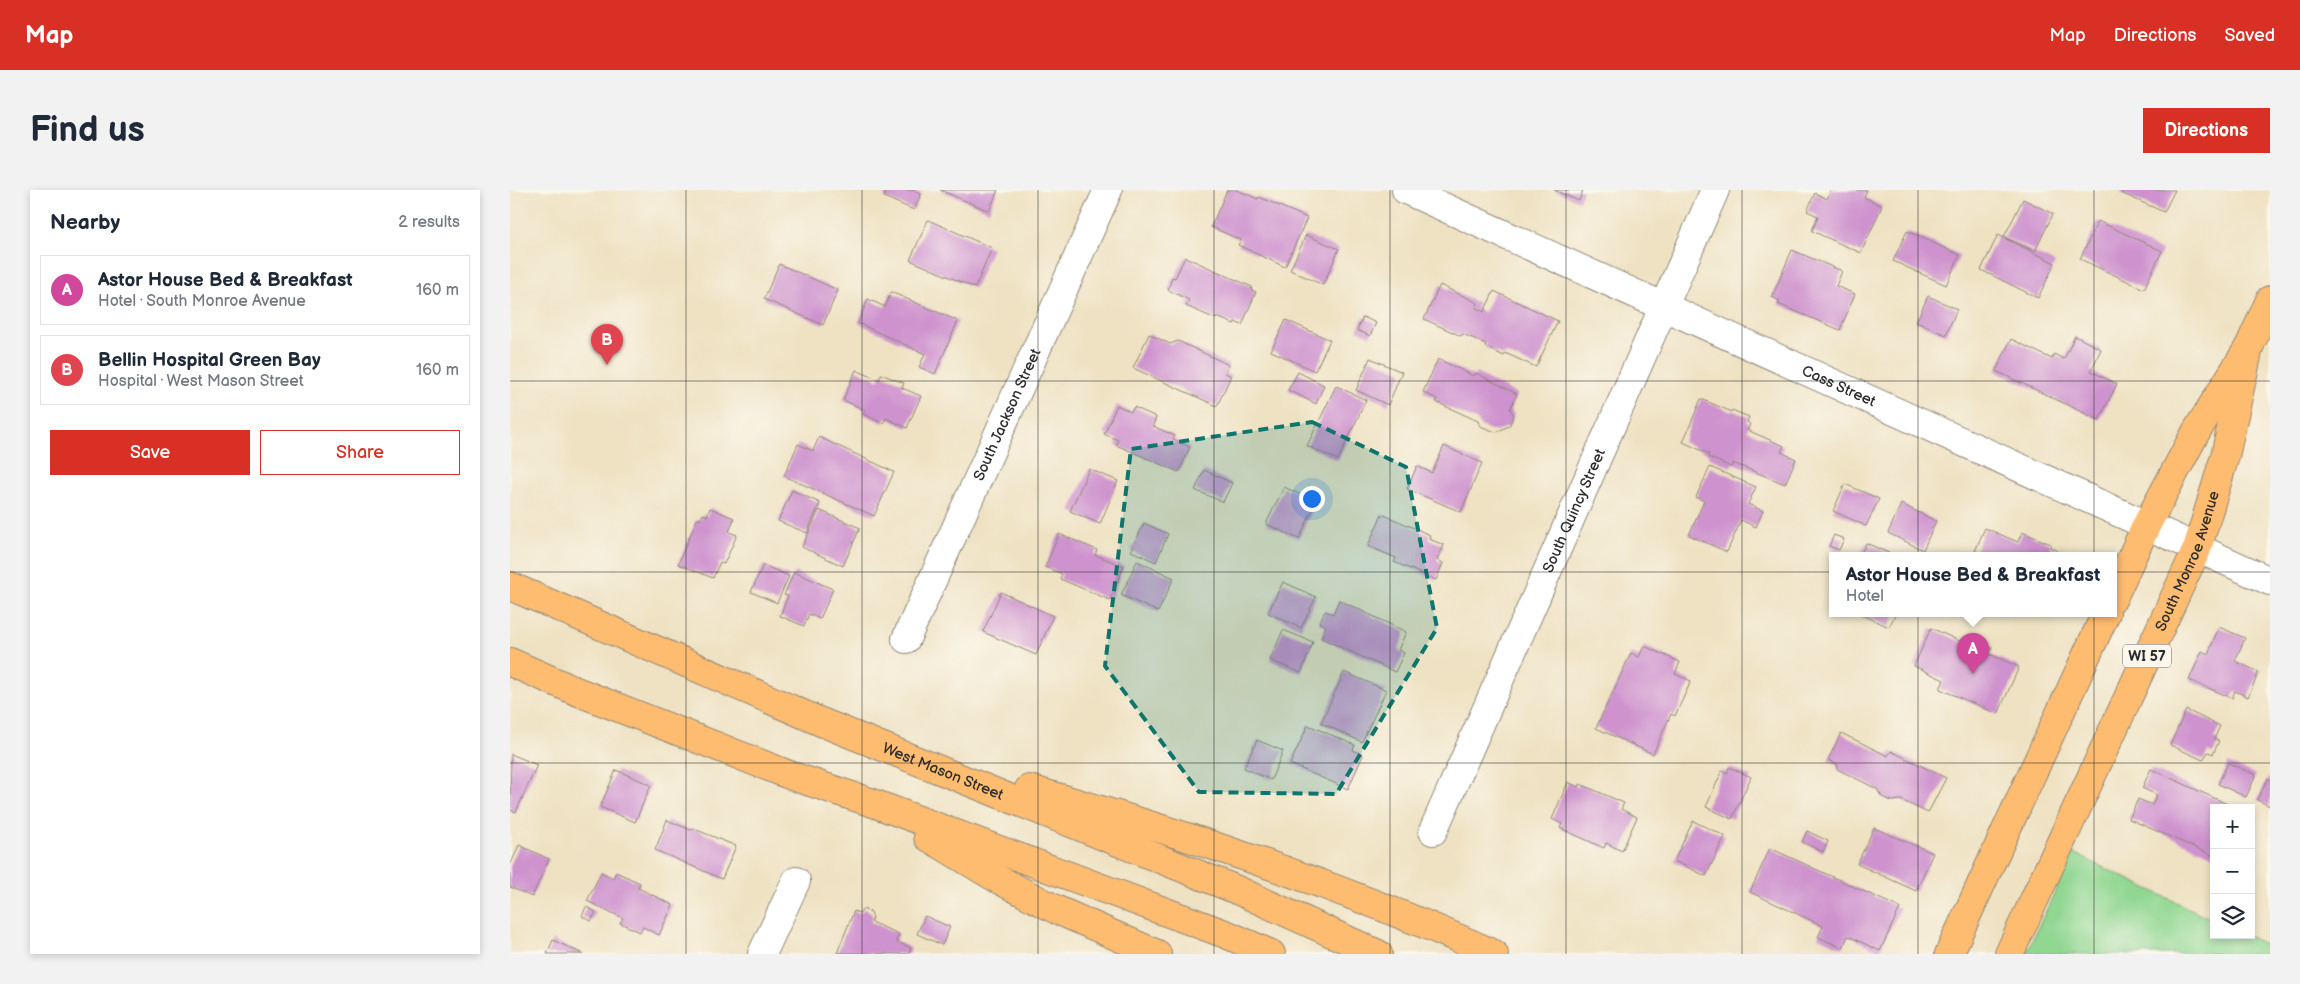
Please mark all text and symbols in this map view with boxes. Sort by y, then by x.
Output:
text: Map [25,21,73,50]
text: Map [2050,25,2086,46]
text: Directions [2114,25,2196,46]
text: Saved [2224,25,2275,46]
button: Directions [2143,108,2270,153]
text: Find us [30,109,145,152]
text: Nearby [50,210,120,235]
text: 2 results [398,213,460,232]
text: Astor House Bed & Breakfast [98,269,353,292]
text: A [62,281,72,300]
text: 160 m [416,281,459,300]
text: Hotel · South Monroe Avenue [98,292,306,311]
pin: B [591,324,623,365]
street label: South Jackson Street [969,345,1045,484]
text: Bellin Hospital Green Bay [98,349,321,372]
text: B [61,361,73,380]
text: 160 m [416,361,459,380]
street label: Cass Street [1799,361,1879,411]
text: Hospital · West Mason Street [98,372,304,391]
button: Save [50,430,250,475]
button: Share [260,430,460,475]
street label: South Quincy Street [1538,445,1610,576]
your location [1299,486,1325,512]
street label: South Monroe Avenue [2151,488,2224,634]
popup [1829,552,2117,617]
text: Astor House Bed & Breakfast [1846,564,2100,587]
text: Hotel [1846,587,1884,606]
pin: A [1957,633,1989,674]
road number: WI 57 [2123,644,2171,668]
street label: West Mason Street [880,738,1007,804]
map controls [2210,804,2255,939]
button: + [2210,804,2255,849]
button: − [2210,849,2255,894]
button: layers [2210,894,2255,939]

